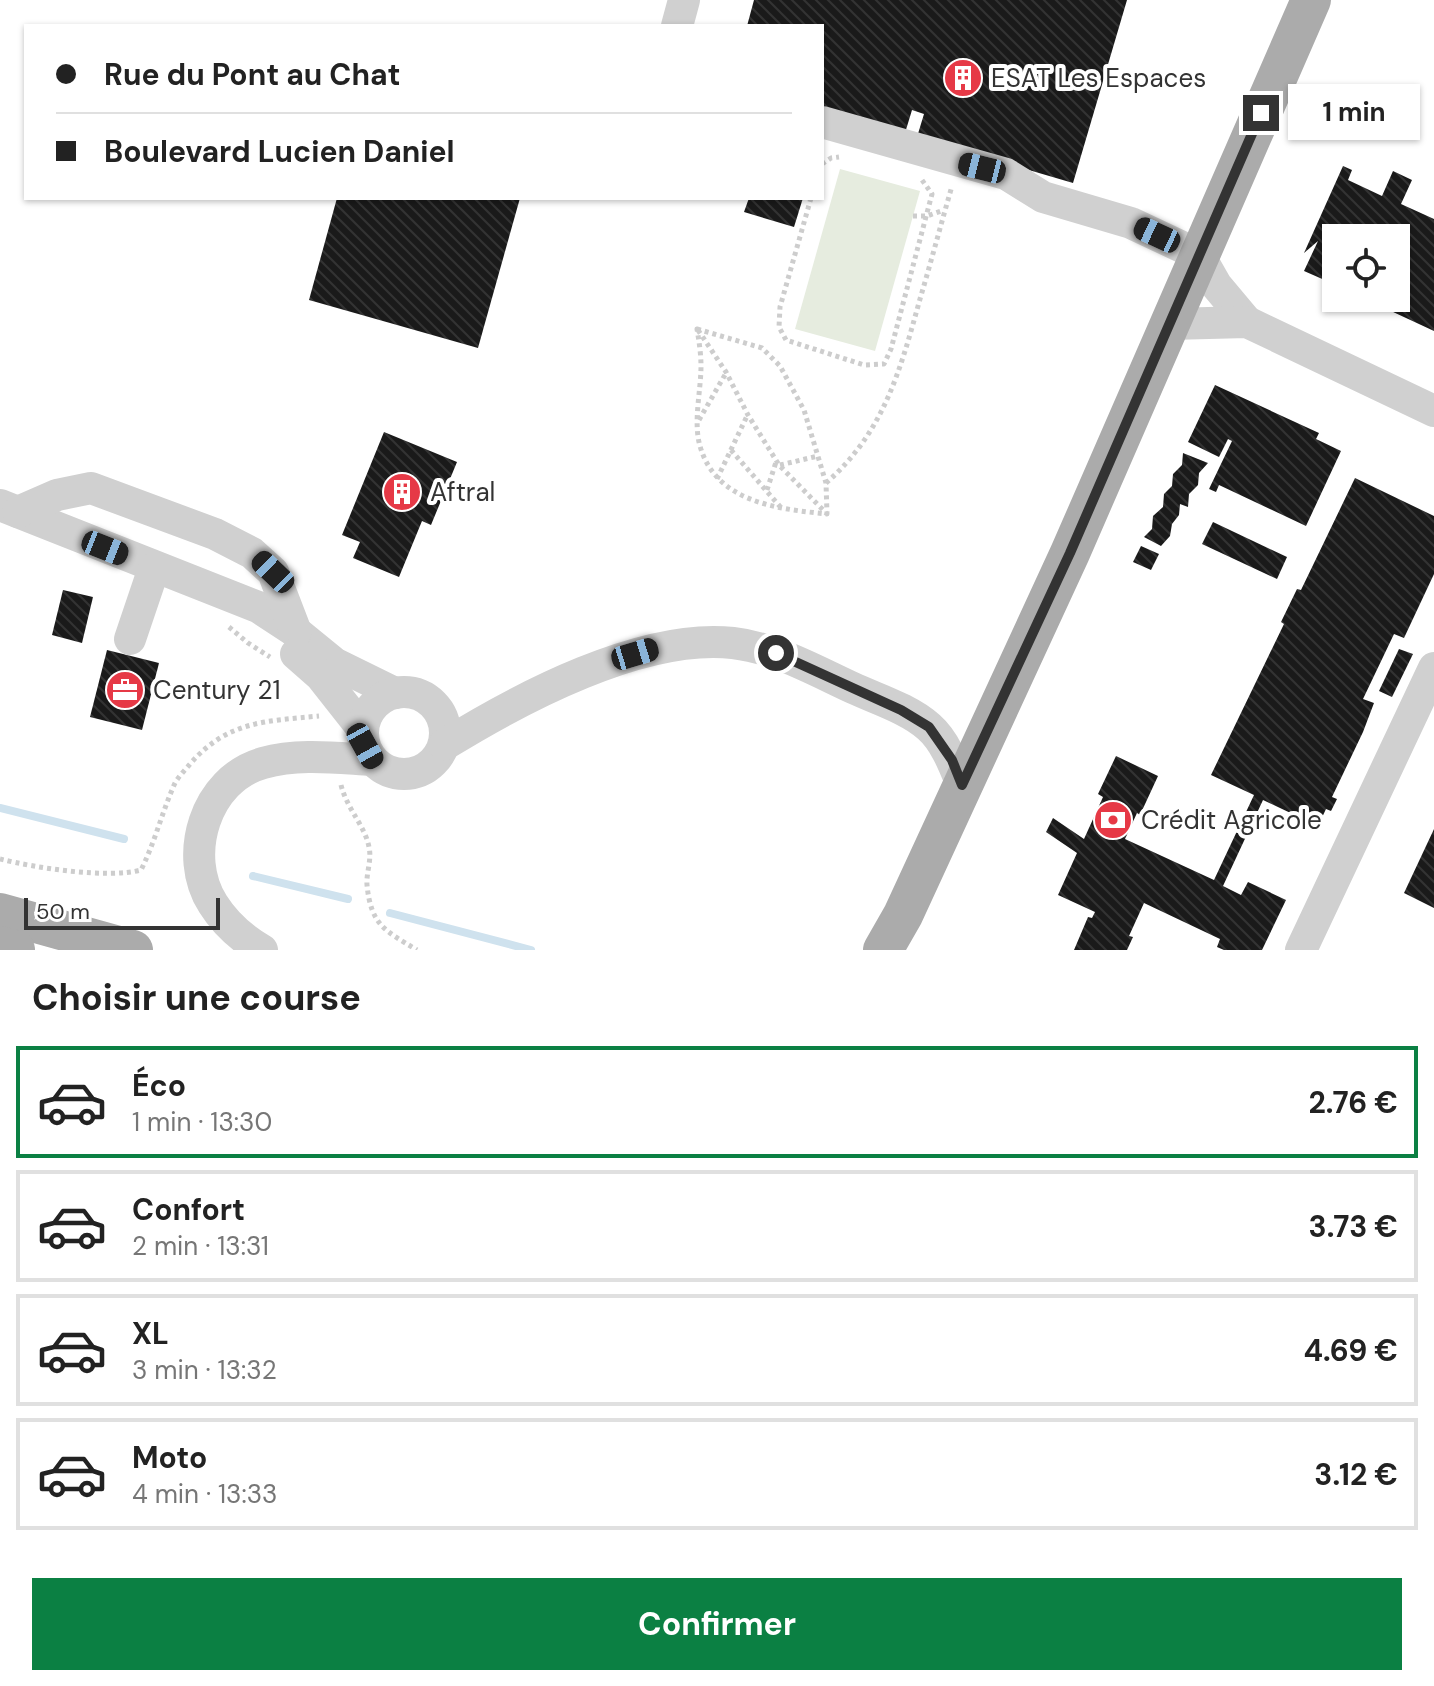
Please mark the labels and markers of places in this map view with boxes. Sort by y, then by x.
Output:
building icon: ESAT Les Espaces [942,57,984,99]
place label: ESAT Les Espaces [991,61,1206,95]
building icon: Aftral [381,471,423,513]
place label: Aftral [430,475,495,509]
office icon: Century 21 [104,669,146,711]
place label: Century 21 [153,673,281,707]
bank icon: Crédit Agricole [1092,799,1134,841]
place label: Crédit Agricole [1141,803,1322,837]

